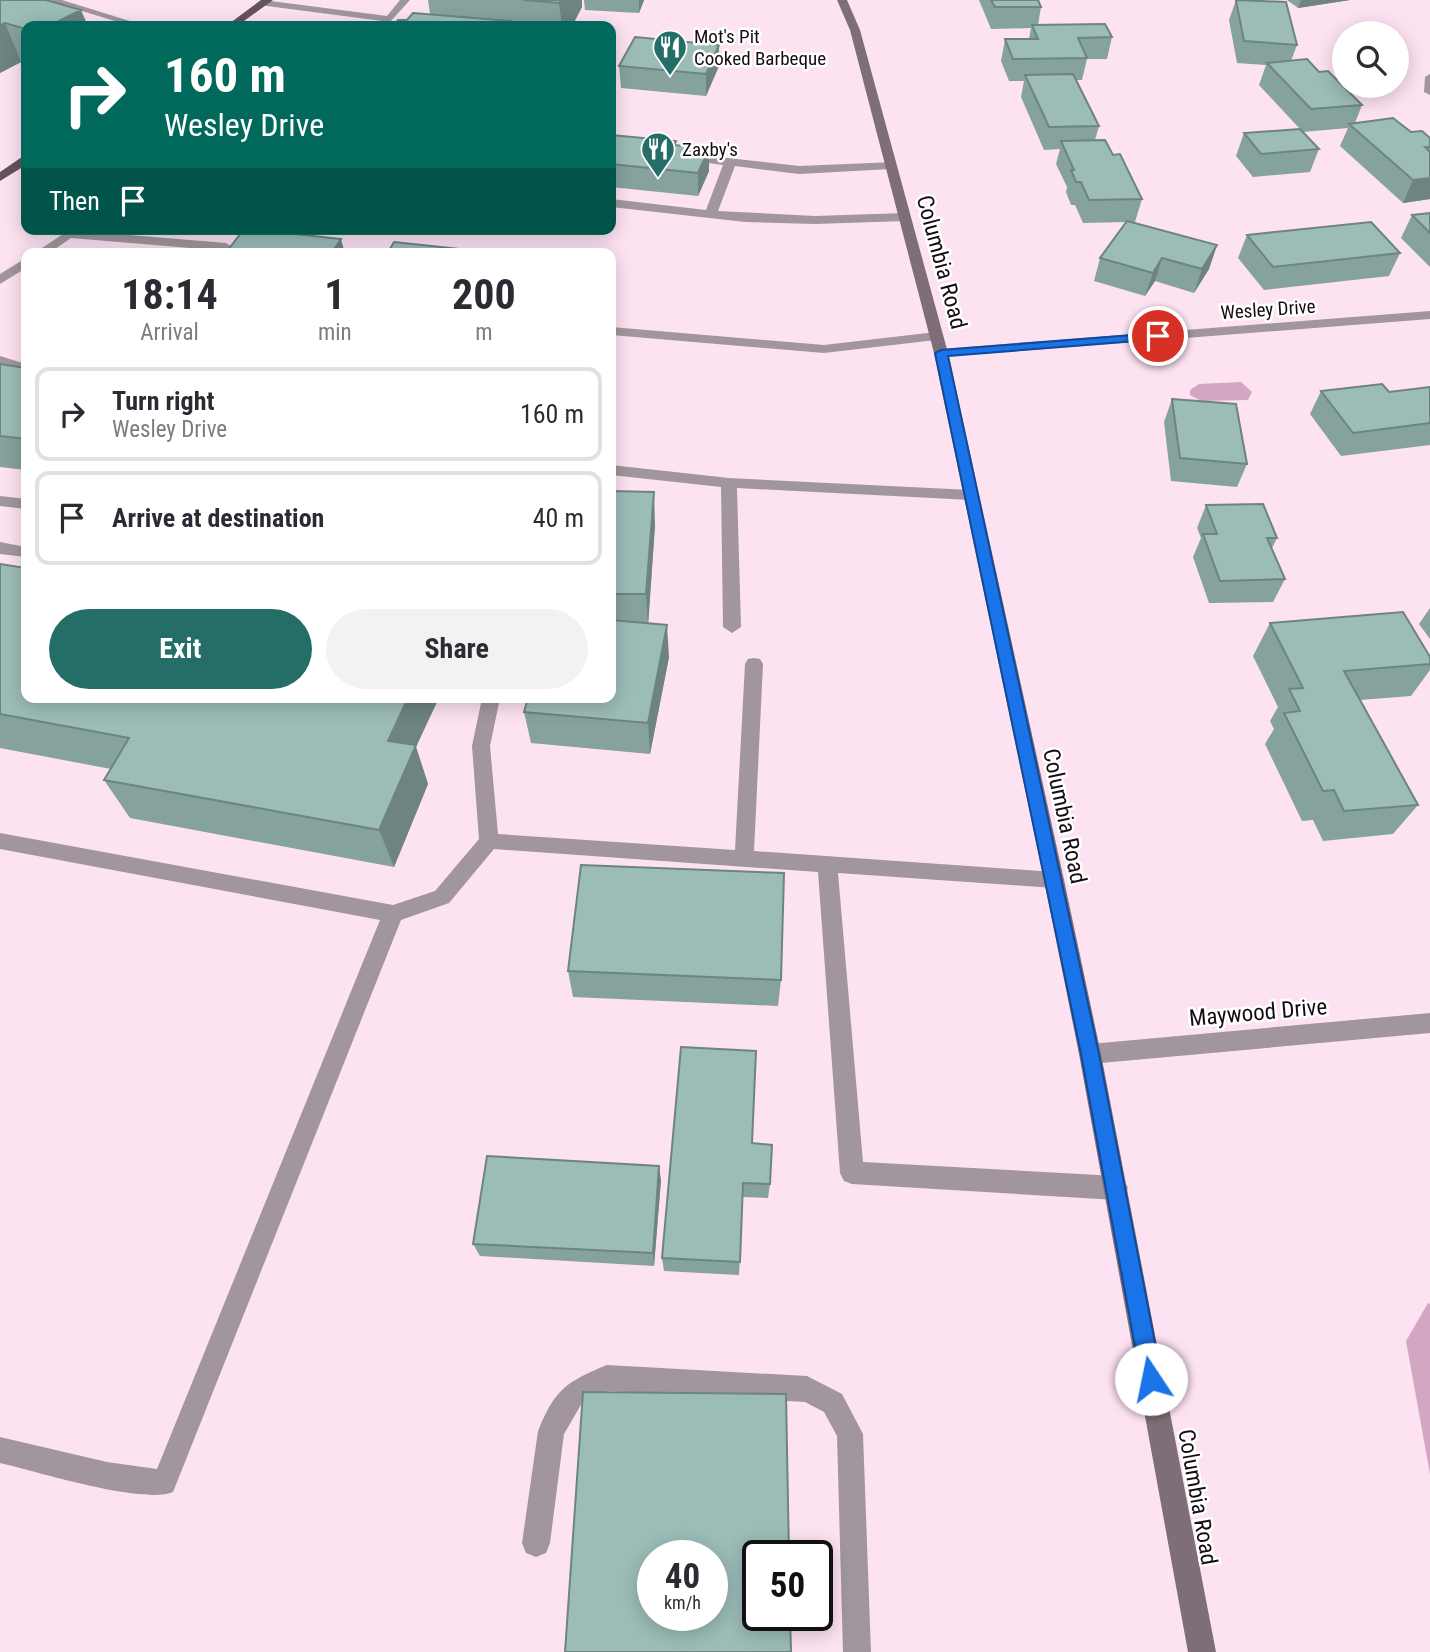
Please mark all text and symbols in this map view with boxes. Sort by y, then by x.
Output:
map controls [1332,21,1409,98]
button: search [1332,21,1409,98]
place label: Mot's Pit Cooked Barbeque [694,25,826,70]
restaurant icon: Mot's Pit Cooked Barbeque [651,28,689,77]
text: 160 m [164,47,286,104]
icon: right [49,49,140,140]
text: Wesley Drive [164,106,324,144]
restaurant icon: Zaxby's [639,130,677,179]
place label: Zaxby's [682,138,738,161]
icon: arrive [114,182,152,220]
text: Then [49,186,100,216]
street label: Columbia Road [911,192,972,332]
text: 18:14 [121,270,218,319]
text: 1 [324,270,345,319]
text: 200 [452,270,516,319]
street label: Wesley Drive [1220,295,1316,324]
pin [1128,306,1188,366]
icon: arrive [1139,317,1177,355]
text: Arrival [140,319,199,346]
text: min [318,319,352,346]
text: m [475,319,492,346]
text: Turn right [112,386,214,416]
icon: right [53,395,91,433]
text: 160 m [520,399,584,429]
text: Wesley Drive [112,416,227,443]
icon: arrive [53,499,91,537]
text: Arrive at destination [112,503,324,533]
text: 40 m [533,503,584,533]
button: Exit [49,609,312,689]
button: Share [326,609,588,689]
street label: Columbia Road [1037,746,1092,886]
street label: Maywood Drive [1188,993,1328,1032]
position arrow [1114,1342,1188,1416]
street label: Columbia Road [1172,1427,1223,1567]
speed limit sign: 50 [742,1540,833,1631]
text: 40 [665,1556,700,1597]
text: km/h [664,1592,701,1613]

